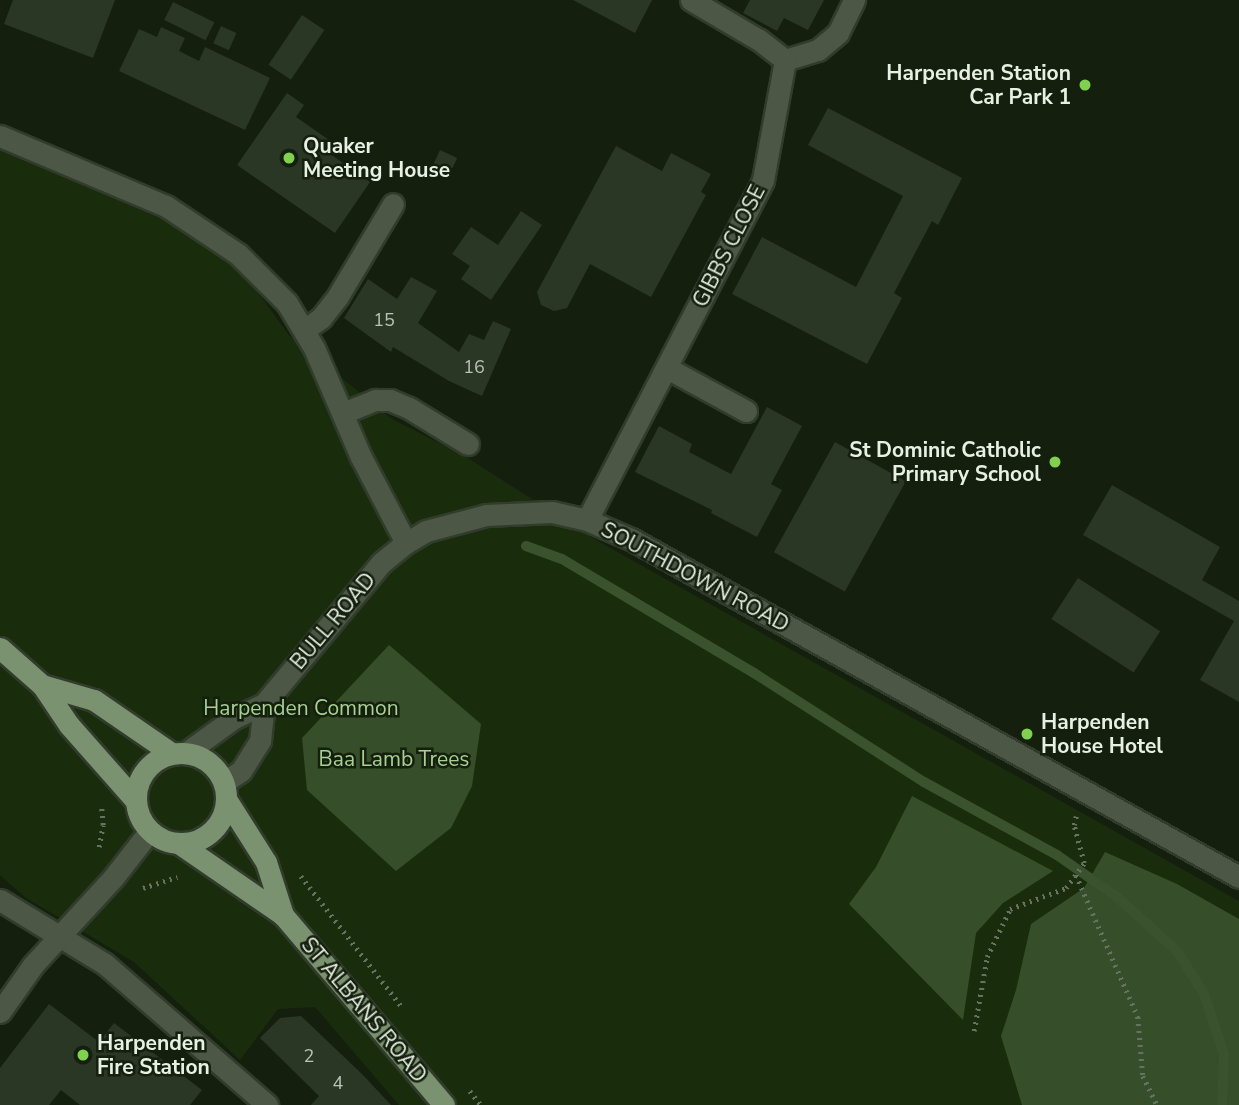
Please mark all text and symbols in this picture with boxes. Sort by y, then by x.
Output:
place label: Harpenden Station Car Park 1 [886,60,1071,110]
marker: Harpenden Station Car Park 1 [1077,77,1093,93]
place label: Quaker Meeting House [303,133,450,183]
marker: Quaker Meeting House [281,150,297,166]
street label: GIBBS CLOSE [688,181,770,311]
house number: 15 [373,309,395,331]
house number: 16 [463,356,485,378]
place label: St Dominic Catholic Primary School [849,437,1041,487]
marker: St Dominic Catholic Primary School [1047,454,1063,470]
street label: SOUTHDOWN ROAD [597,517,793,637]
street label: BULL ROAD [285,568,381,674]
park label: Harpenden Common [203,695,399,721]
place label: Harpenden House Hotel [1041,709,1163,759]
marker: Harpenden House Hotel [1019,726,1035,742]
park label: Baa Lamb Trees [319,746,469,772]
street label: ST ALBANS ROAD [296,932,432,1088]
place label: Harpenden Fire Station [97,1030,210,1080]
house number: 2 [304,1045,314,1067]
marker: Harpenden Fire Station [75,1047,91,1063]
house number: 4 [333,1072,343,1094]

